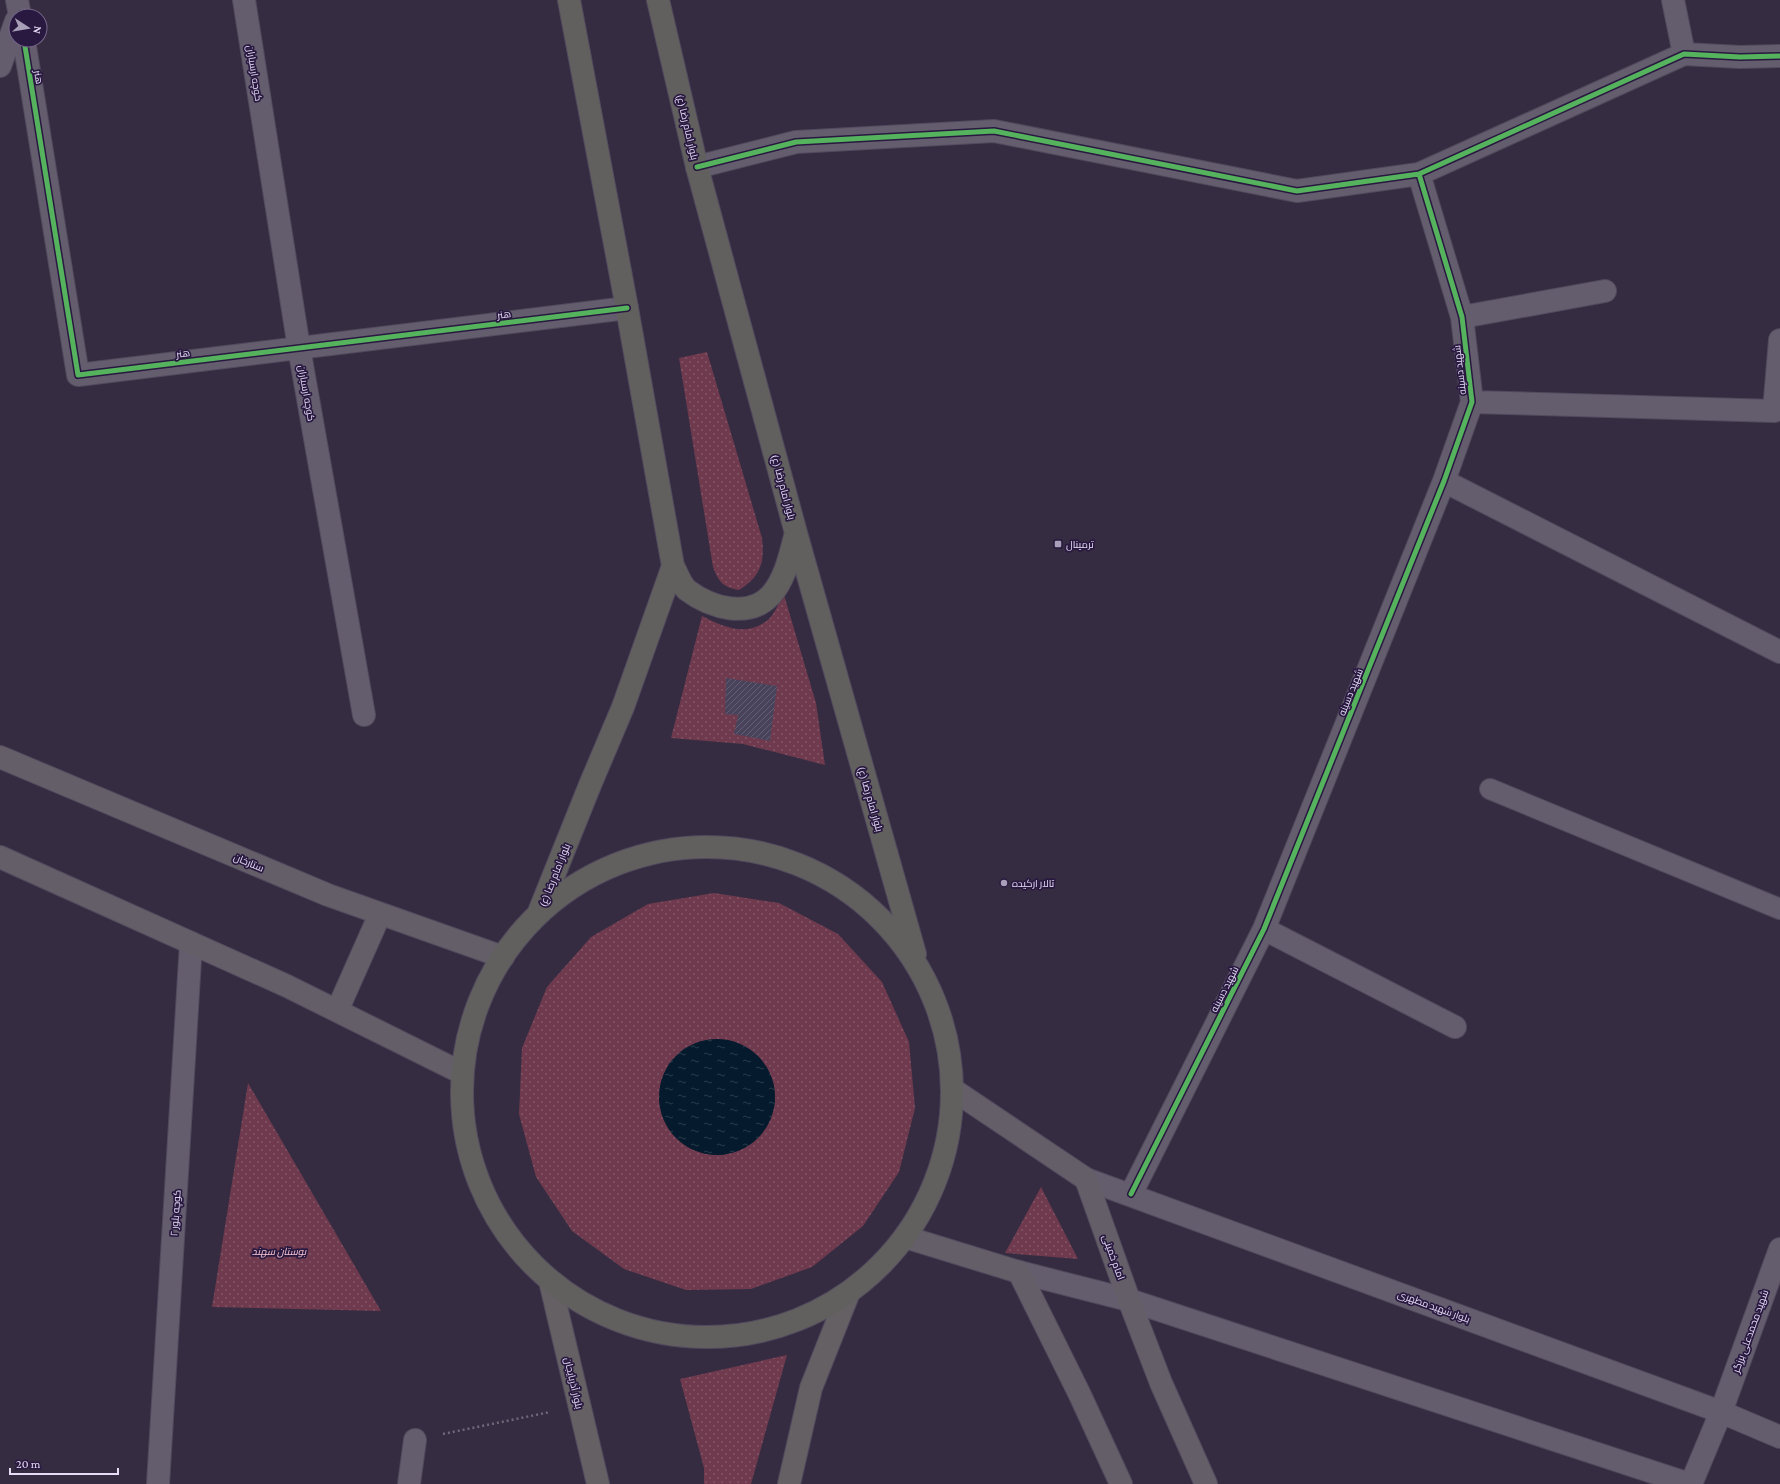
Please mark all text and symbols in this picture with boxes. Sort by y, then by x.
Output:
north arrow [8,8,48,48]
text: N [31,25,44,35]
street label: کوچه ارسباران [244,44,264,102]
street label: هنر [32,68,45,85]
street label: بلوار امام رضا (ع) [673,93,700,162]
street label: هنر [495,308,512,321]
street label: شهید دسینه [1451,344,1469,395]
street label: هنر [174,347,191,360]
street label: کوچه ارسباران [295,364,317,422]
street label: بلوار امام رضا (ع) [768,453,798,521]
marker: ترمینال [1053,539,1063,549]
place label: ترمینال [1066,539,1094,551]
street label: شهید دسینه [1336,667,1366,718]
street label: بلوار امام رضا (ع) [854,765,885,833]
street label: بلوار امام رضا (ع) [537,842,574,909]
street label: ستارخان [232,851,266,875]
marker: تالار ارکیده [999,878,1009,888]
place label: تالار ارکیده [1012,878,1055,889]
street label: شهید دسینه [1208,965,1242,1014]
street label: کوچه بلور ۲ [168,1189,184,1237]
street label: امام خمینی [1098,1233,1127,1282]
park label: بوستان سهند [252,1246,307,1258]
street label: بلوار شهید مطهری [1396,1288,1472,1326]
street label: شهید محمدعلی برزگر [1730,1288,1772,1375]
street label: بلوار آذربایجان [561,1356,585,1410]
scale bar [10,1450,118,1476]
text: 20 m [16,1457,41,1471]

